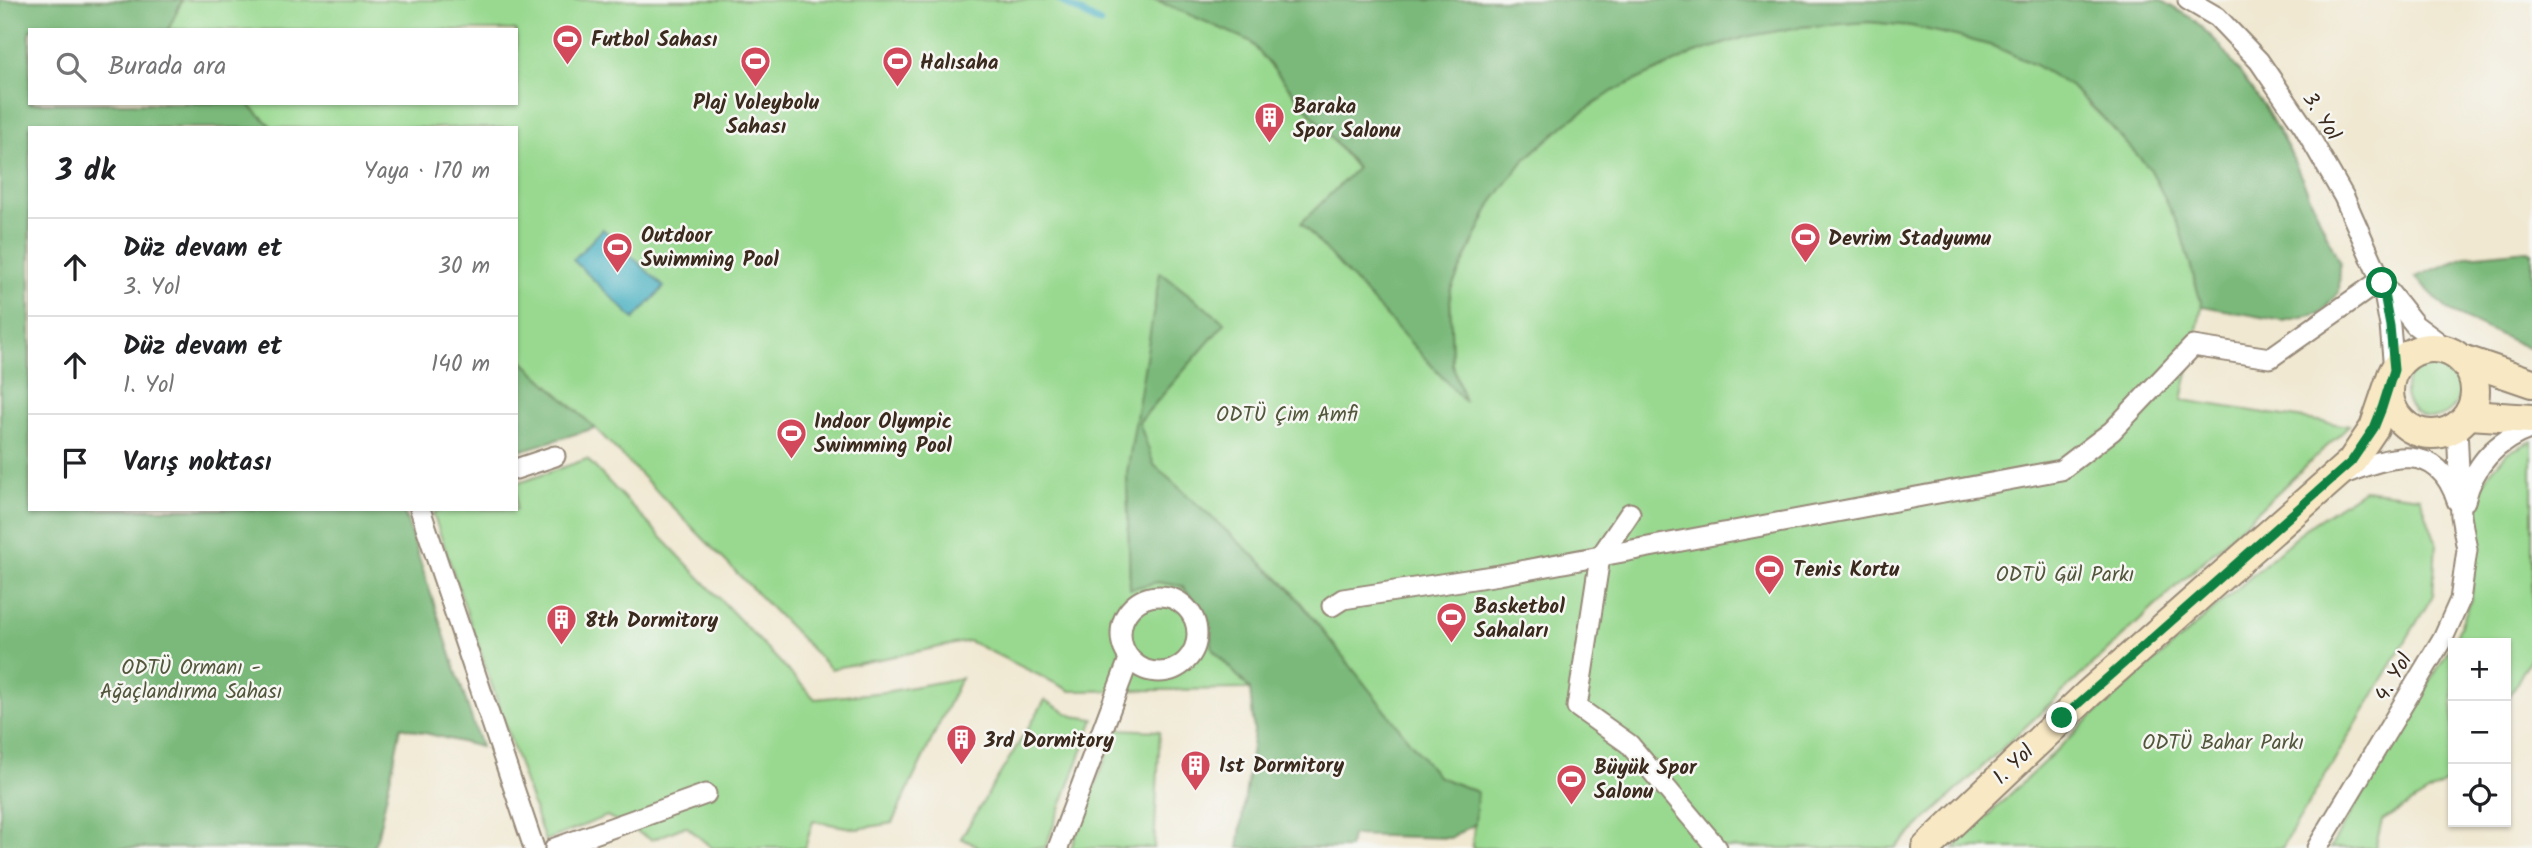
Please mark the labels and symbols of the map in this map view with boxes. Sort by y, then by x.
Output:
sports icon: Futbol Sahası [551,22,585,66]
place label: Futbol Sahası [591,24,718,57]
sports icon: Plaj Voleybolu Sahası [739,45,773,89]
sports icon: Halısaha [880,45,914,89]
place label: Halısaha [920,47,999,80]
street label: 3. Yol [2293,86,2349,148]
place label: Plaj Voleybolu Sahası [693,87,820,144]
place label: Baraka Spor Salonu [1293,91,1401,148]
building icon: Baraka Spor Salonu [1253,101,1287,145]
place label: Outdoor Swimming Pool [641,220,779,277]
sports icon: Devrim Stadyumu [1788,221,1822,265]
place label: Devrim Stadyumu [1828,223,1992,256]
sports icon: Outdoor Swimming Pool [601,230,635,274]
route start [2366,267,2397,298]
park label: ODTÜ Çim Amfi [1216,399,1359,432]
place label: Indoor Olympic Swimming Pool [814,406,952,463]
sports icon: Indoor Olympic Swimming Pool [774,416,808,460]
sports icon: Tenis Kortu [1753,552,1787,596]
place label: Tenis Kortu [1793,554,1900,587]
park label: ODTÜ Gül Parkı [1996,559,2134,592]
place label: Basketbol Sahaları [1474,591,1565,648]
sports icon: Basketbol Sahaları [1434,601,1468,645]
building icon: 8th Dormitory [545,603,579,647]
place label: 8th Dormitory [585,605,718,638]
street label: 4. Yol [2367,647,2422,708]
park label: ODTÜ Ormanı - Ağaçlandırma Sahası [100,652,282,709]
route end [2046,702,2077,733]
building icon: 3rd Dormitory [944,723,978,767]
place label: 3rd Dormitory [983,725,1114,758]
park label: ODTÜ Bahar Parkı [2142,727,2304,760]
street label: 1. Yol [1986,737,2042,793]
building icon: 1st Dormitory [1179,748,1213,792]
place label: 1st Dormitory [1219,750,1344,783]
place label: Büyük Spor Salonu [1594,752,1698,809]
sports icon: Büyük Spor Salonu [1554,762,1588,806]

